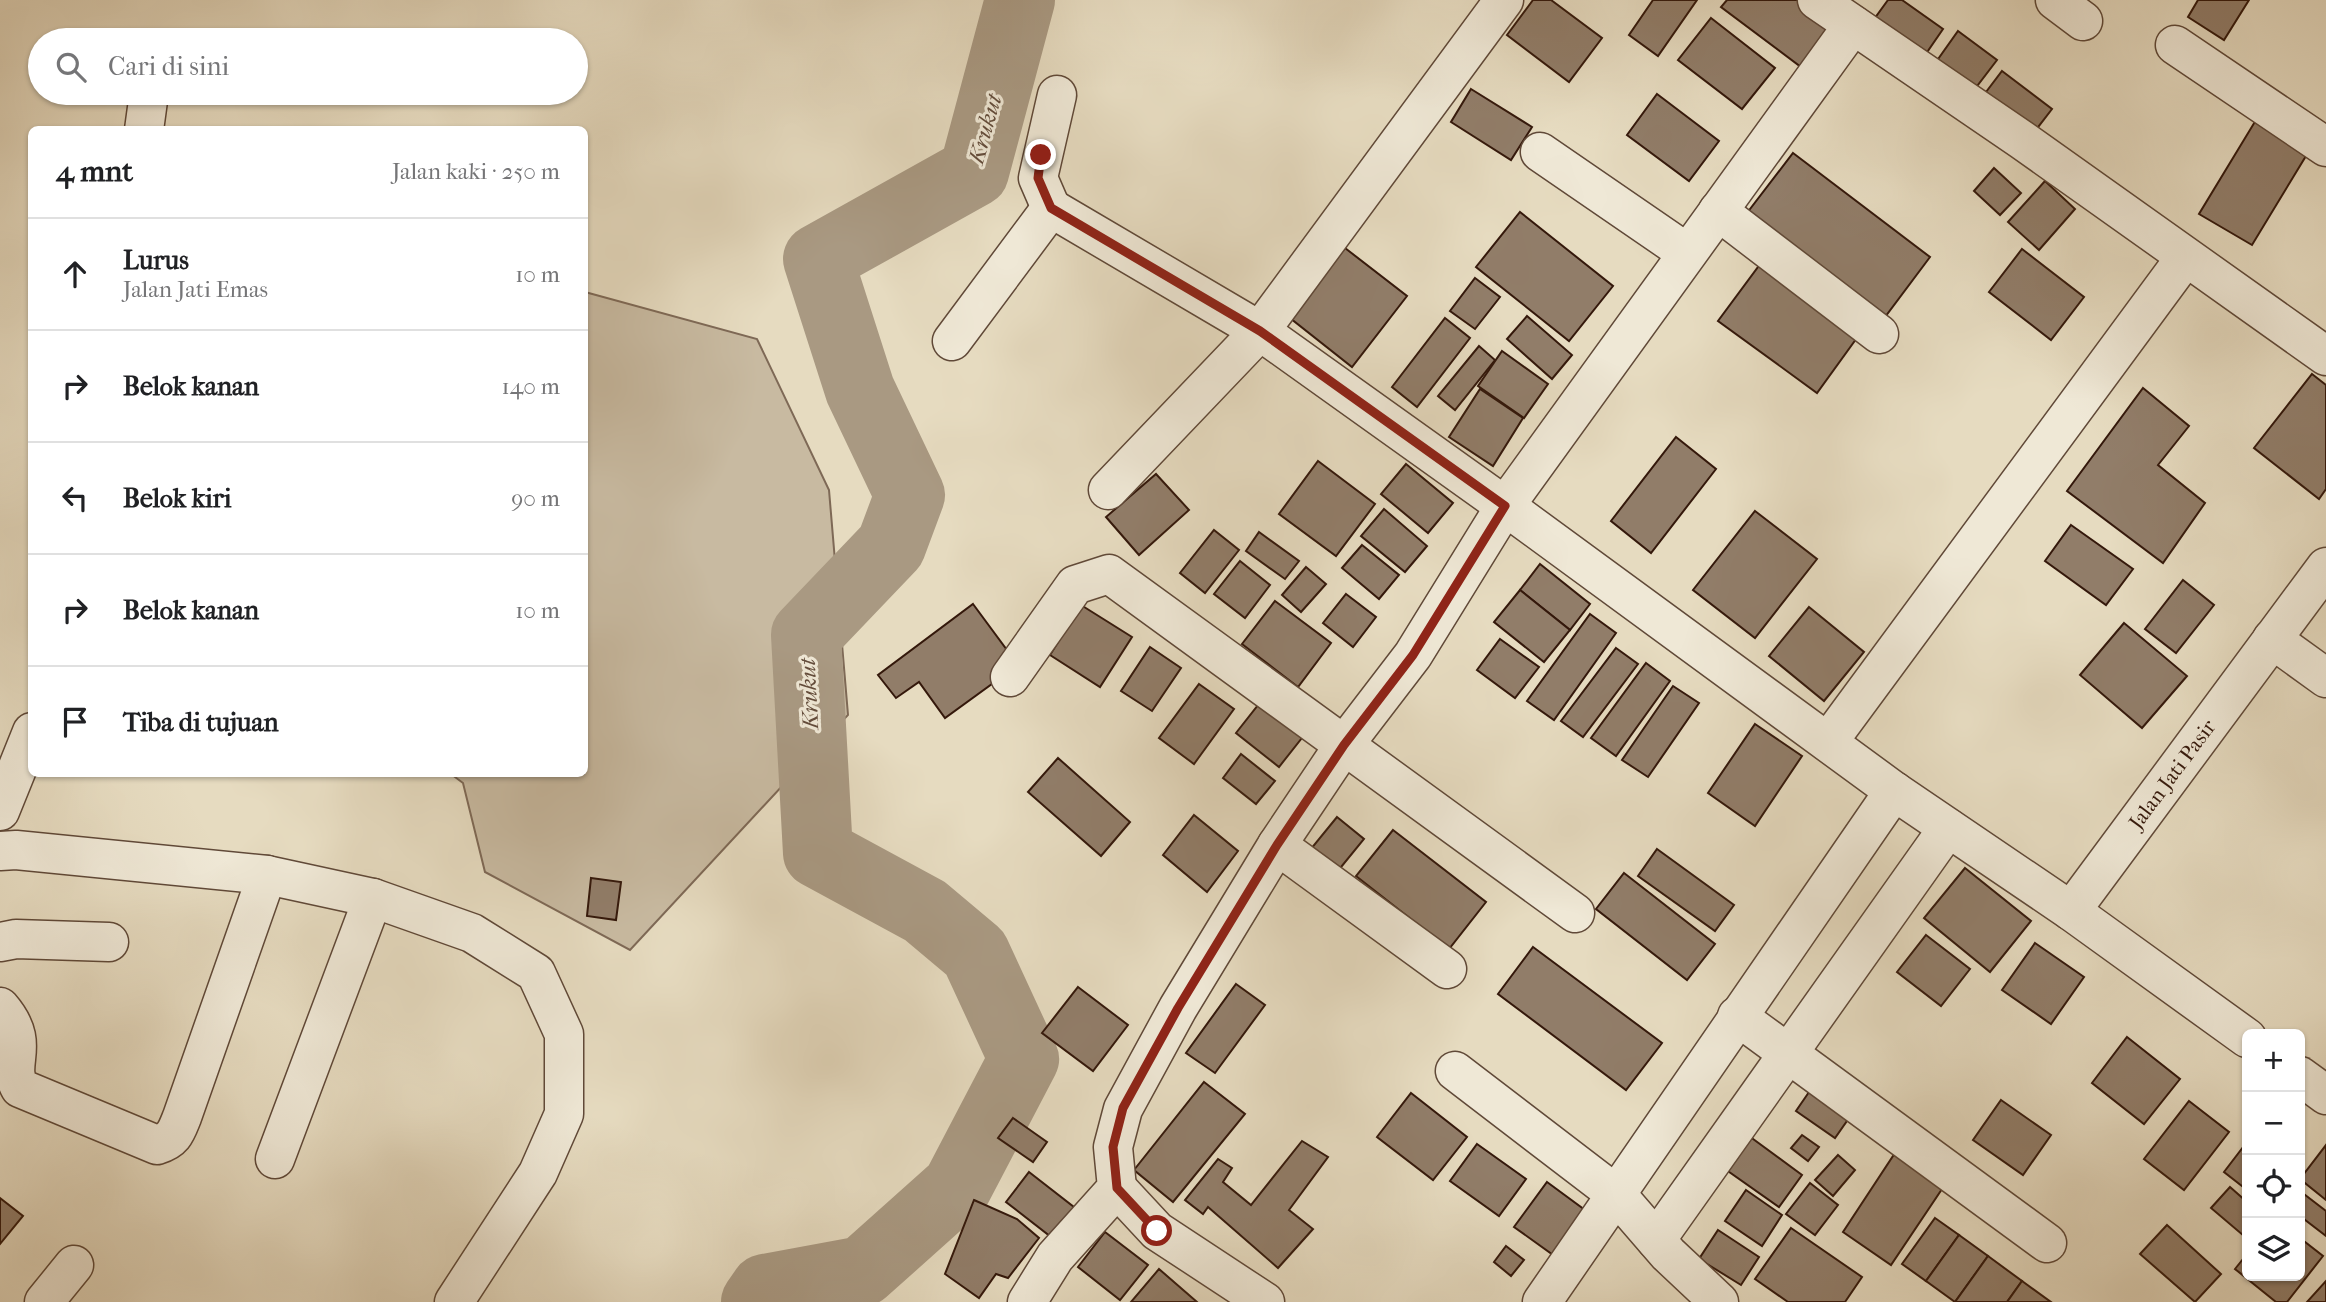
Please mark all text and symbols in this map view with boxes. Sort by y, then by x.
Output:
search box [28,28,588,105]
icon: search [52,48,90,86]
text: Cari di sini [108,51,229,82]
water label: Krukut [962,89,1008,169]
route end [1025,139,1056,170]
text: 4 mnt [56,154,133,189]
text: Jalan kaki · 250 m [392,158,560,185]
text: Lurus [123,245,189,276]
icon: ahead [56,255,94,293]
text: 10 m [515,261,560,288]
text: Jalan Jati Emas [123,276,268,303]
icon: right [56,367,94,405]
text: Belok kanan [123,371,259,402]
text: 140 m [501,373,560,400]
icon: left [56,479,94,517]
text: Belok kiri [123,483,231,514]
text: 90 m [511,485,560,512]
icon: right [56,591,94,629]
text: Belok kanan [123,595,259,626]
text: 10 m [515,597,560,624]
water label: Krukut [794,656,824,732]
icon: arrive [56,703,94,741]
text: Tiba di tujuan [123,707,279,738]
street label: Jalan Jati Pasir [2123,715,2221,835]
map controls [2242,1029,2305,1281]
button: + [2242,1029,2305,1092]
button: − [2242,1092,2305,1155]
button: locate [2242,1155,2305,1218]
route start [1141,1215,1172,1246]
button: layers [2242,1218,2305,1281]

